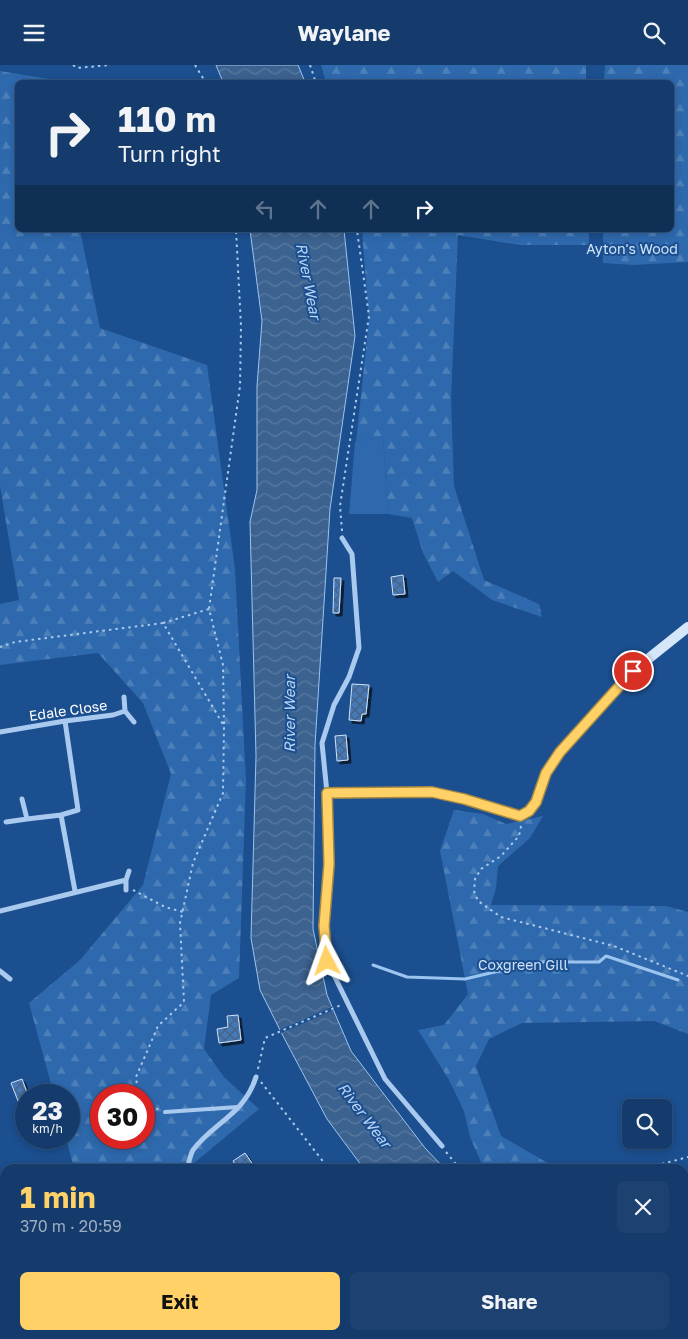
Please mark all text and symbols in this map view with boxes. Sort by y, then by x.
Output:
icon: menu [20,19,48,47]
text: Waylane [298,19,390,46]
icon: search [640,19,668,47]
text: 110 m [118,98,216,140]
icon: right [35,100,100,165]
text: Turn right [118,140,221,167]
icon: left [251,195,279,223]
icon: ahead [304,195,332,223]
icon: ahead [357,195,385,223]
icon: right [410,195,438,223]
park label: Ayton's Wood [586,240,678,257]
water label: River Wear [293,241,326,323]
pin [612,650,654,692]
icon: arrive [619,657,647,685]
water label: River Wear [280,673,298,753]
street label: Edale Close [28,696,108,724]
position arrow [300,934,352,986]
park label: Coxgreen Gill [478,956,568,973]
water label: River Wear [335,1079,397,1153]
speed limit sign: 30 [90,1084,155,1149]
text: 23 [32,1095,63,1126]
map controls [622,1099,672,1149]
button: search [622,1099,672,1149]
text: km/h [32,1121,63,1136]
text: 1 min [20,1179,96,1215]
button: close [617,1181,669,1233]
text: 370 m · 20:59 [20,1216,122,1236]
button: Exit [20,1272,340,1330]
button: Share [350,1272,669,1330]

